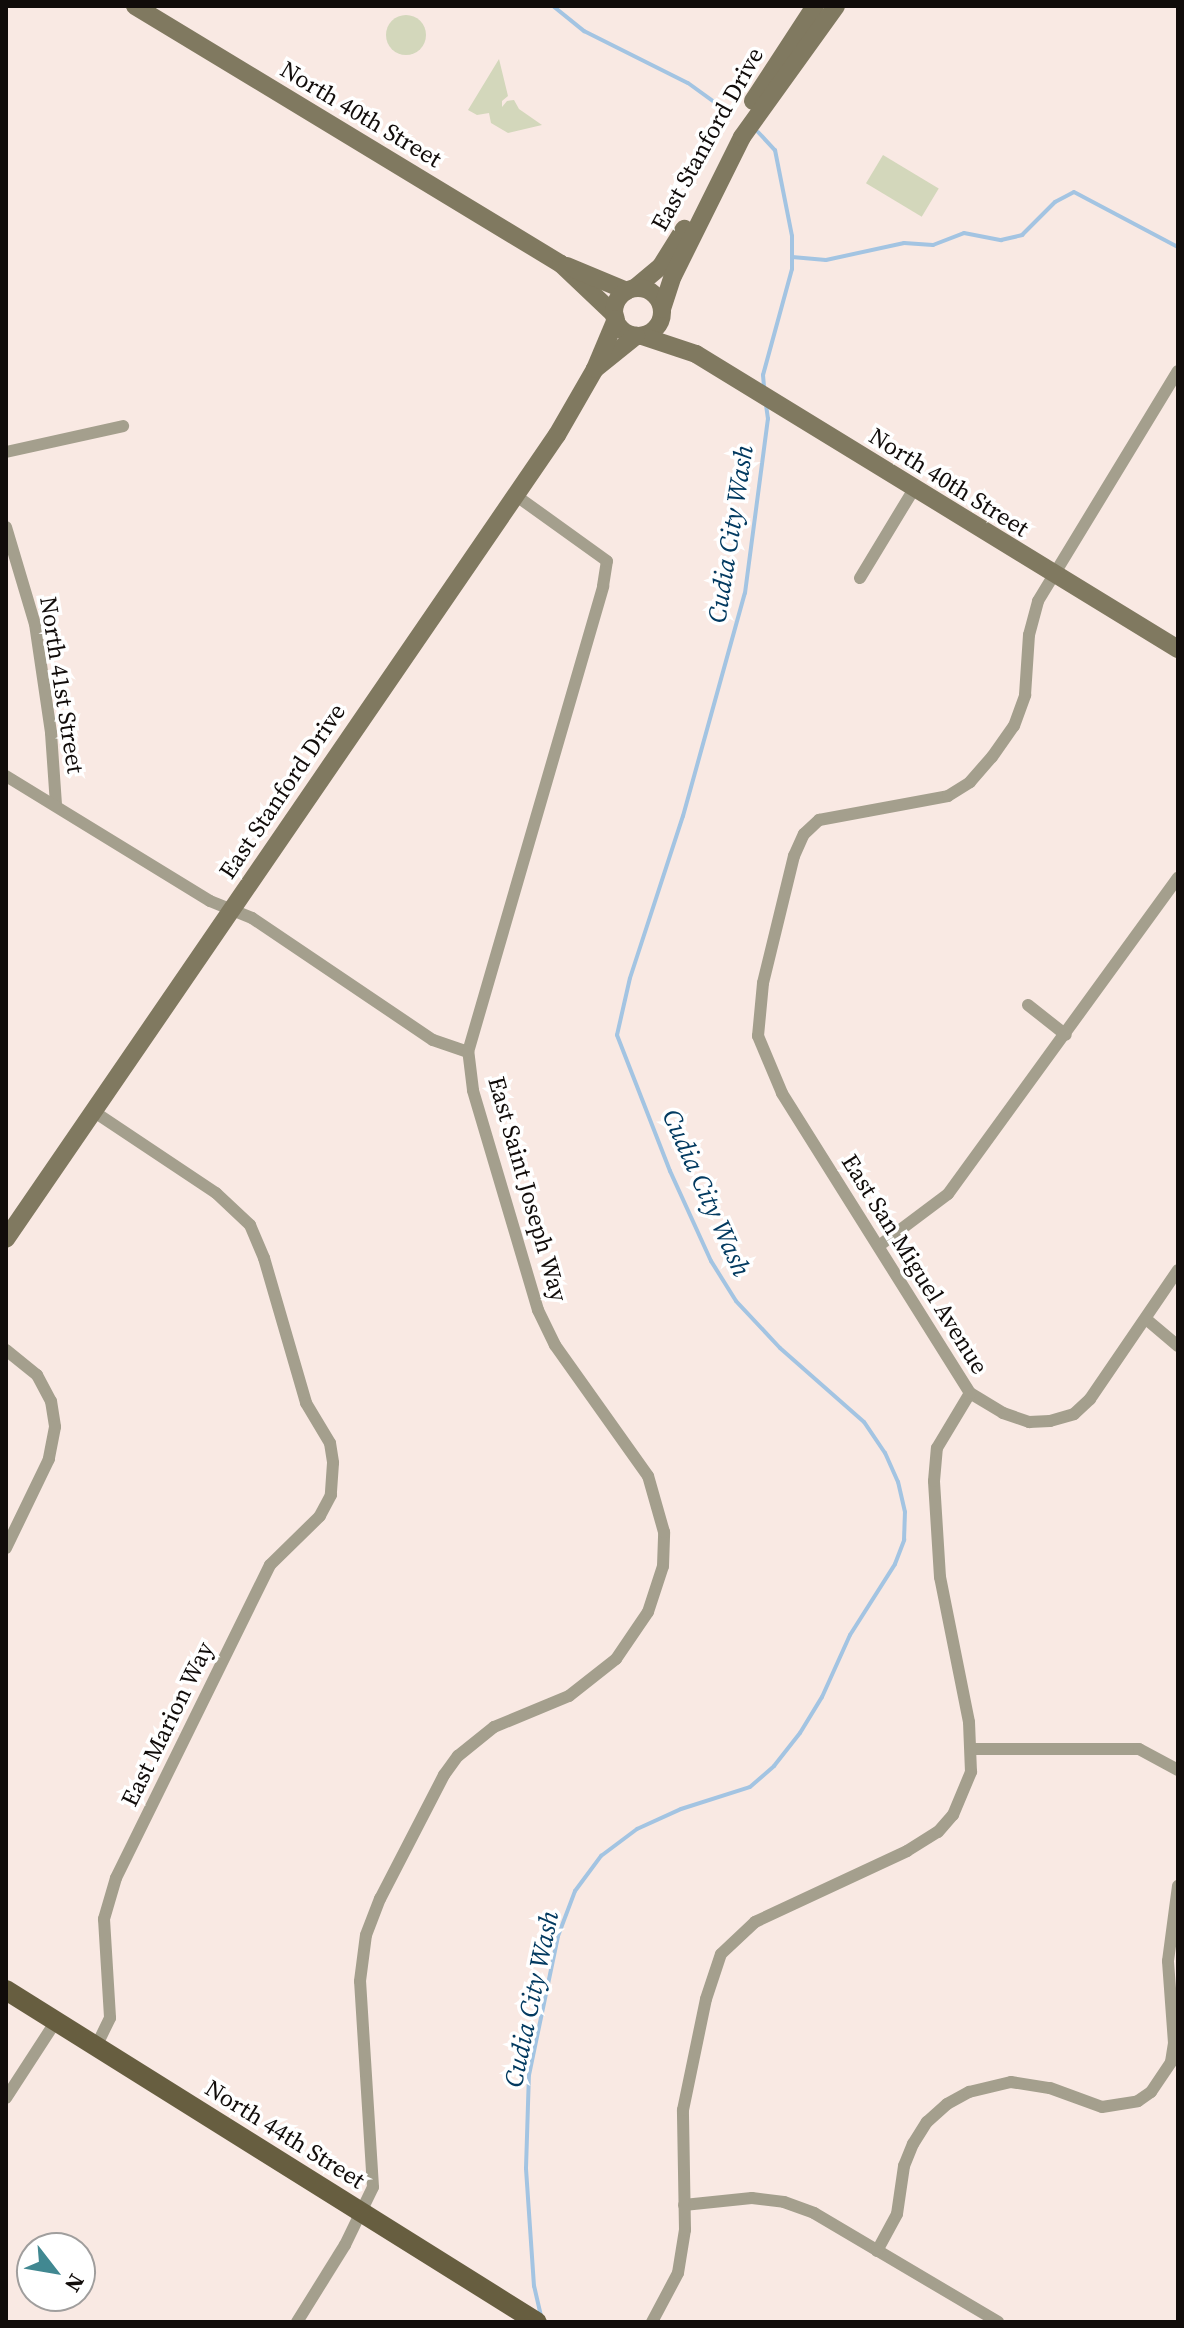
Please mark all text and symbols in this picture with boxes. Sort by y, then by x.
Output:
street label: East Stanford Drive [645,42,769,236]
street label: North 40th Street [275,55,447,173]
street label: North 40th Street [864,421,1034,543]
water label: Cudia City Wash [702,443,760,625]
street label: North 41st Street [34,594,90,776]
street label: East Stanford Drive [213,698,351,884]
street label: East Saint Joseph Way [482,1073,574,1305]
water label: Cudia City Wash [655,1105,757,1281]
street label: East San Miguel Avenue [836,1149,994,1379]
street label: East Marion Way [115,1637,219,1811]
water label: Cudia City Wash [498,1908,566,2090]
street label: North 44th Street [200,2073,370,2195]
north arrow [16,2232,96,2312]
text: N [58,2269,92,2298]

